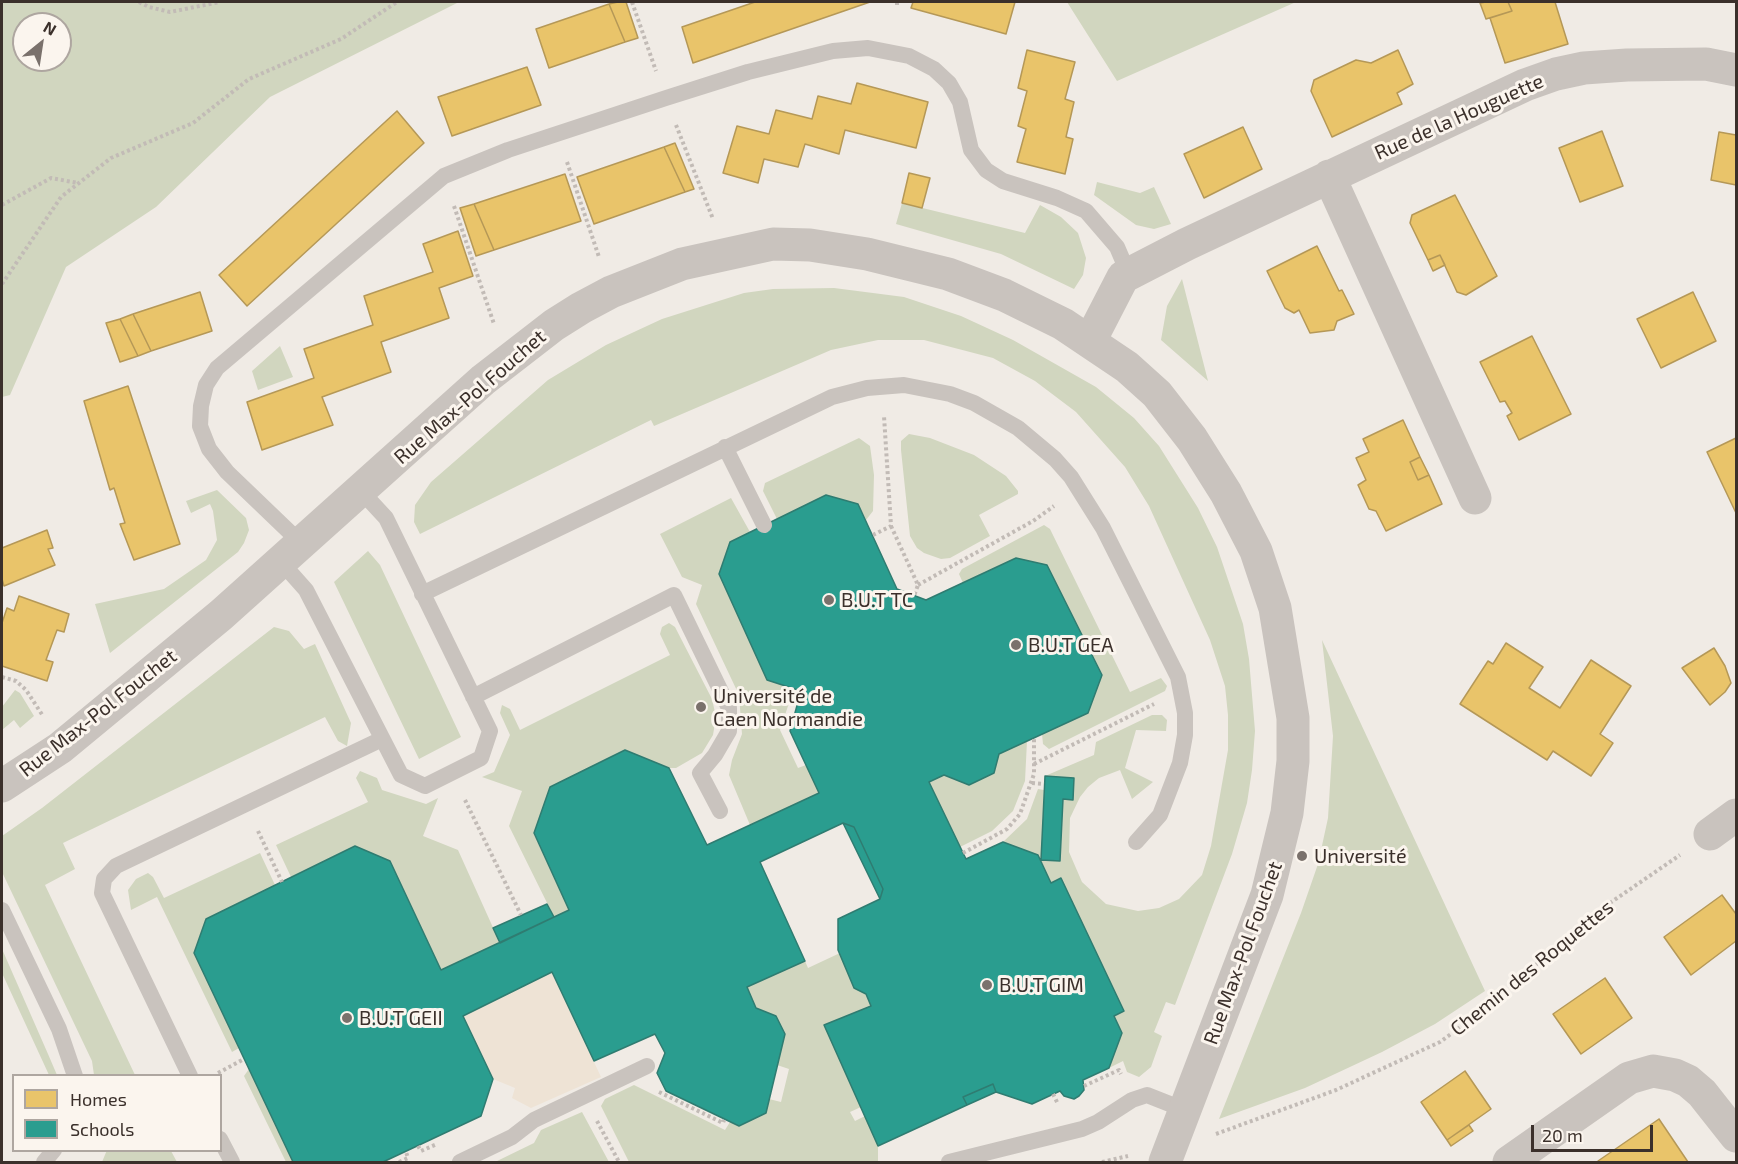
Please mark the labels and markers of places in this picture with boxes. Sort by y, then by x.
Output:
place label: B.U.T TC [841,588,913,612]
marker: B.U.T TC [822,593,836,607]
place label: B.U.T GEA [1028,633,1114,657]
marker: B.U.T GEA [1009,638,1023,652]
place label: Université de Caen Normandie [713,684,863,731]
marker: Université de Caen Normandie [694,700,708,714]
place label: Université [1314,844,1407,868]
marker: Université [1295,849,1309,863]
place label: B.U.T GIM [999,973,1084,997]
marker: B.U.T GIM [980,978,994,992]
place label: B.U.T GEII [359,1006,443,1030]
marker: B.U.T GEII [340,1011,354,1025]

